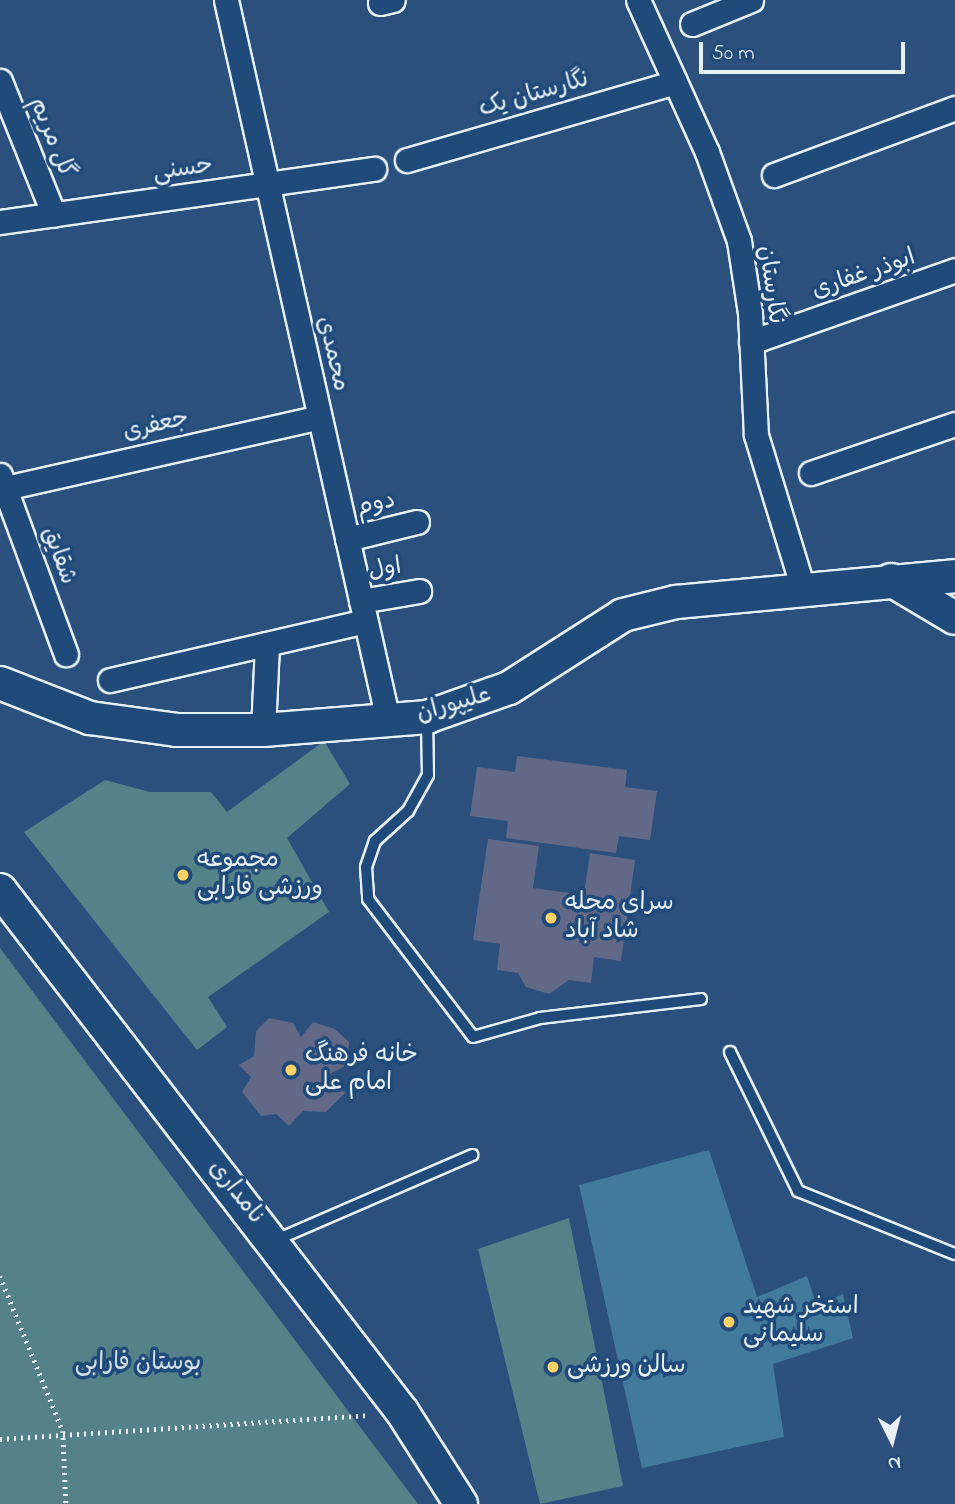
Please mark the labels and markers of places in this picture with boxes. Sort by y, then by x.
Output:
place label: مجموعه ورزشی فارابی [197,847,323,903]
marker: مجموعه ورزشی فارابی [175,867,191,883]
place label: سرای محله شاد آباد [565,890,674,946]
marker: سرای محله شاد آباد [543,910,559,926]
place label: خانه فرهنگ امام علی [305,1042,418,1098]
marker: خانه فرهنگ امام علی [283,1062,299,1078]
place label: استخر شهید سلیمانی [743,1294,859,1350]
marker: استخر شهید سلیمانی [721,1314,737,1330]
place label: سالن ورزشی [567,1353,686,1381]
marker: سالن ورزشی [545,1359,561,1375]

